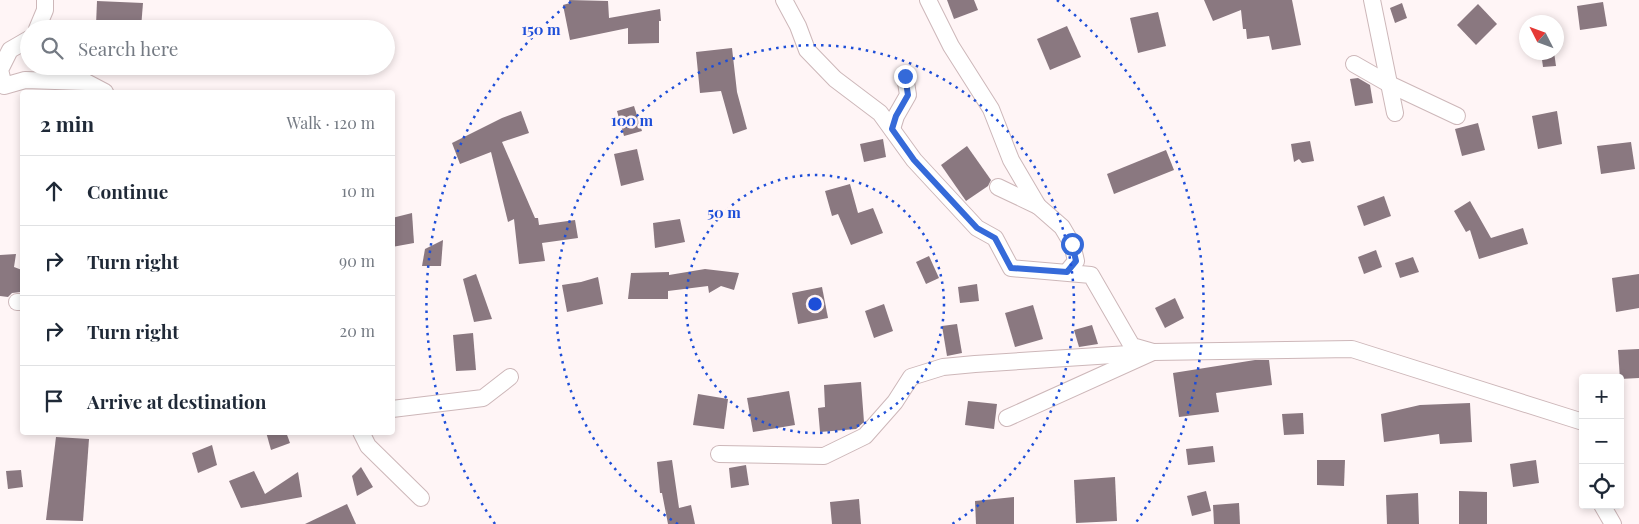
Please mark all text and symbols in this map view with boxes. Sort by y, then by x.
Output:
north arrow [1519,15,1564,60]
text: 150 m [521,19,561,39]
search box [20,20,395,75]
icon: search [38,34,66,62]
text: Search here [78,35,178,61]
route end [894,65,917,88]
text: 2 min [40,109,94,137]
text: 100 m [611,110,654,130]
text: Walk · 120 m [287,112,375,133]
icon: ahead [40,177,68,205]
text: Continue [87,178,168,204]
text: 10 m [341,180,375,201]
text: 50 m [707,202,741,222]
route start [1061,233,1084,256]
icon: right [40,247,68,275]
text: Turn right [87,248,179,274]
text: 90 m [339,250,375,271]
centre of rings [806,295,824,313]
icon: right [40,317,68,345]
text: Turn right [87,318,179,344]
text: 20 m [340,320,375,341]
map controls [1579,374,1624,509]
button: + [1579,374,1624,419]
icon: arrive [40,387,68,415]
text: Arrive at destination [87,388,267,414]
button: − [1579,419,1624,464]
button: locate [1579,464,1624,509]

